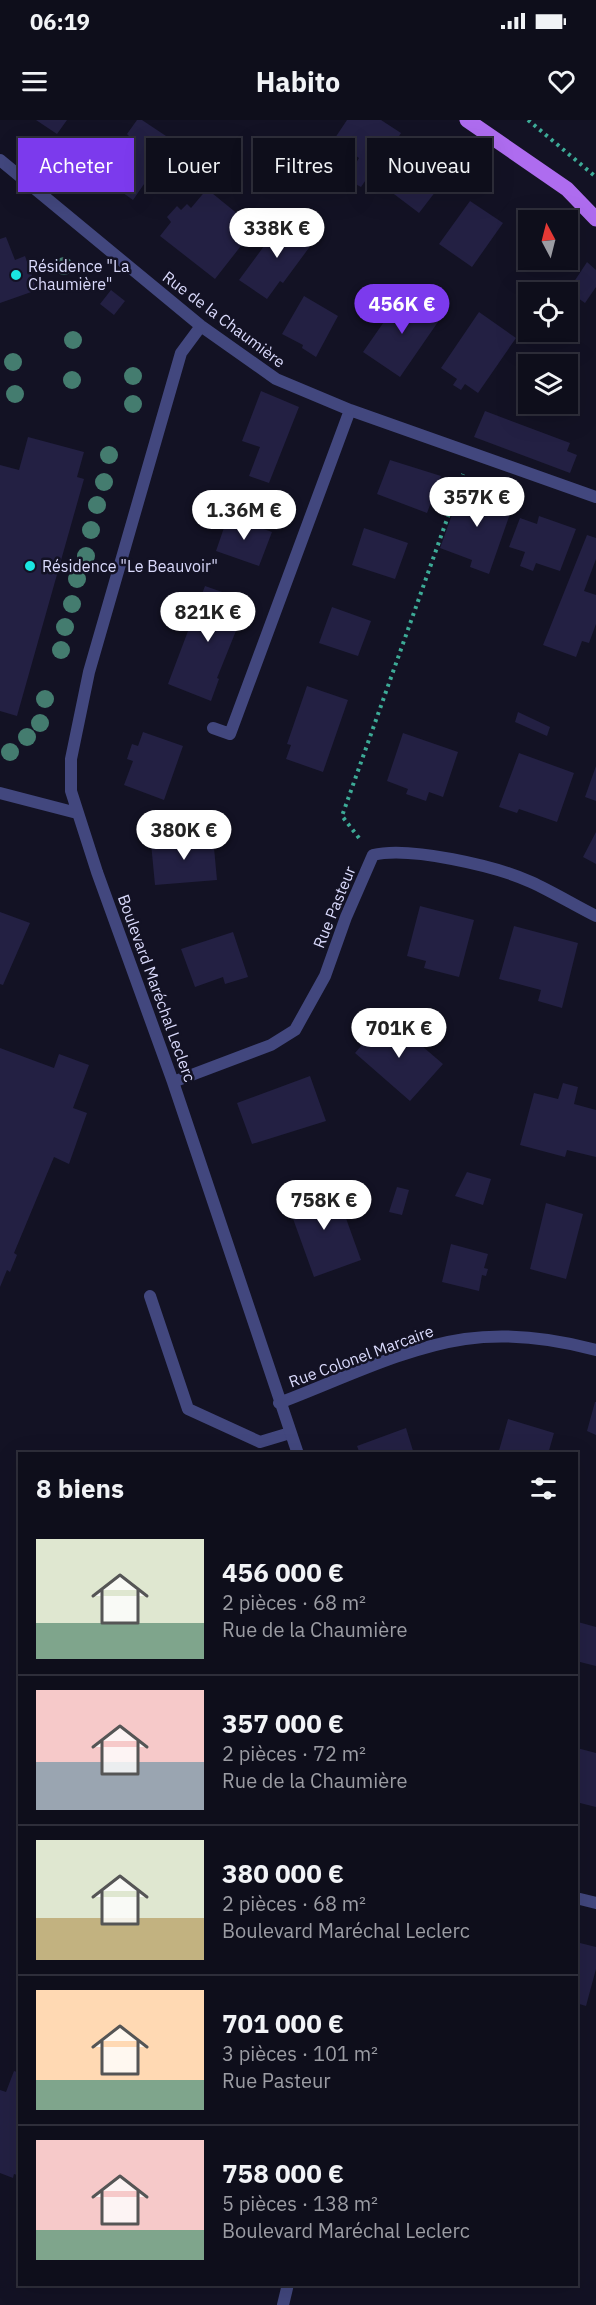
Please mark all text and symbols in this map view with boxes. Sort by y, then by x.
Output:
text: 06:19 [30,7,90,36]
text: Habito [256,64,340,99]
icon: menu [18,65,51,98]
icon: heart [545,65,578,98]
chip: Acheter [18,138,134,192]
chip: Louer [146,138,241,192]
chip: Filtres [253,138,355,192]
chip: Nouveau [367,138,492,192]
pin: 338K € [228,208,326,259]
north arrow [518,210,578,270]
map controls [518,210,578,414]
text: 338K € [243,214,311,241]
place label: Résidence "La Chaumière" [28,256,130,294]
street label: Rue de la Chaumière [159,266,289,372]
marker: Résidence "La Chaumière" [9,268,23,282]
button: locate [518,282,578,342]
pin: 456K € [353,284,451,335]
text: 456K € [368,290,436,317]
button: layers [518,354,578,414]
pin: 357K € [428,477,526,528]
text: 357K € [443,483,511,510]
pin: 1.36M € [189,490,299,541]
text: 1.36M € [206,496,282,523]
place label: Résidence "Le Beauvoir" [42,556,218,576]
marker: Résidence "Le Beauvoir" [23,559,37,573]
pin: 821K € [159,592,257,643]
text: 821K € [174,598,242,625]
pin: 380K € [135,810,233,861]
text: 380K € [150,816,218,843]
street label: Rue Pasteur [308,863,360,951]
street label: Boulevard Maréchal Leclerc [114,891,200,1085]
pin: 701K € [350,1008,448,1059]
text: 701K € [365,1014,433,1041]
pin: 758K € [275,1180,373,1231]
text: 758K € [290,1186,358,1213]
street label: Rue Colonel Marcaire [286,1320,436,1391]
text: 8 biens [36,1471,124,1505]
icon: filters [527,1472,560,1505]
text: 456 000 € [222,1555,344,1589]
icon: home [84,1563,156,1635]
text: 2 pièces · 68 m² [222,1589,366,1616]
text: Rue de la Chaumière [222,1616,407,1643]
text: 357 000 € [222,1706,344,1740]
icon: home [84,1714,156,1786]
text: 2 pièces · 72 m² [222,1740,366,1767]
text: Rue de la Chaumière [222,1767,407,1794]
text: 380 000 € [222,1856,344,1890]
icon: home [84,1864,156,1936]
text: 2 pièces · 68 m² [222,1890,366,1917]
text: Boulevard Maréchal Leclerc [222,1917,470,1944]
text: 701 000 € [222,2006,344,2040]
icon: home [84,2014,156,2086]
text: 3 pièces · 101 m² [222,2040,378,2067]
text: Rue Pasteur [222,2067,331,2094]
text: 758 000 € [222,2156,344,2190]
icon: home [84,2164,156,2236]
text: 5 pièces · 138 m² [222,2190,378,2217]
text: Boulevard Maréchal Leclerc [222,2217,470,2244]

